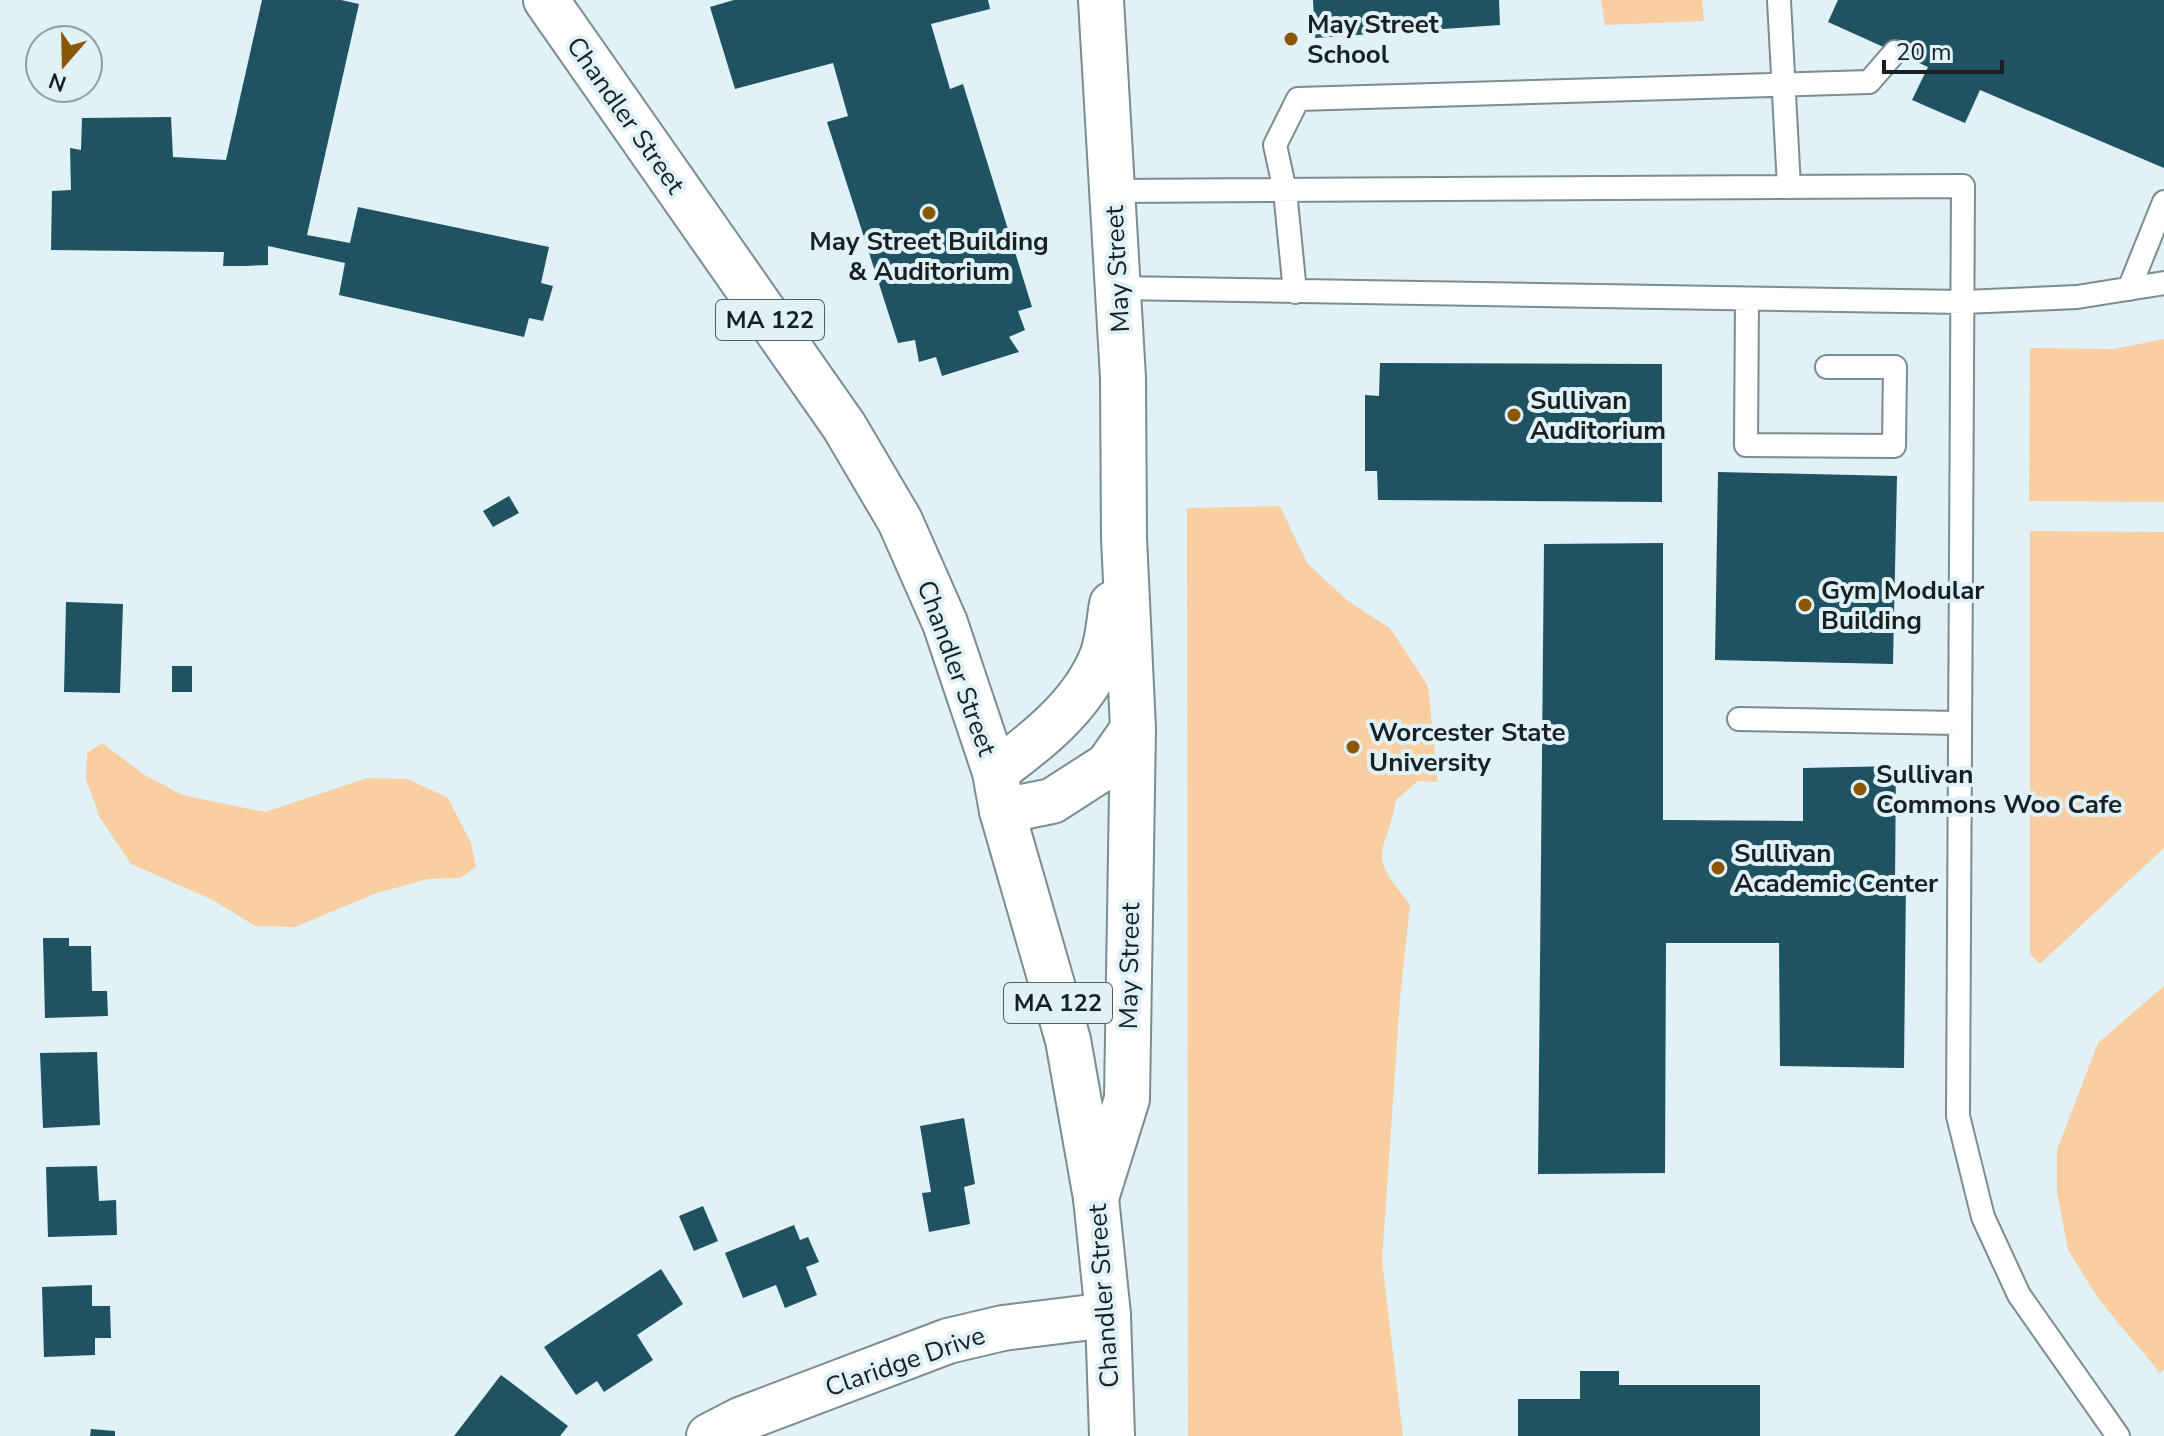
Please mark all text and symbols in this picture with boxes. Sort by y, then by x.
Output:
place label: May Street School [1307,7,1440,72]
north arrow [24,24,104,104]
scale bar [1884,24,2002,74]
street label: Chandler Street [558,30,693,202]
marker: May Street School [1282,30,1300,48]
text: 20 m [1896,36,1952,68]
text: N [45,65,70,99]
marker: May Street Building & Auditorium [920,204,938,222]
street label: May Street [1097,204,1138,333]
place label: May Street Building & Auditorium [809,224,1049,289]
road number: MA 122 [716,300,824,340]
place label: Sullivan Auditorium [1530,383,1666,448]
marker: Sullivan Auditorium [1505,406,1523,424]
place label: Gym Modular Building [1821,573,1985,638]
street label: Chandler Street [909,576,1005,762]
marker: Gym Modular Building [1796,596,1814,614]
place label: Worcester State University [1369,715,1566,780]
marker: Worcester State University [1344,738,1362,756]
place label: Sullivan Commons Woo Cafe [1876,757,2122,822]
marker: Sullivan Commons Woo Cafe [1851,780,1869,798]
place label: Sullivan Academic Center [1734,836,1939,901]
marker: Sullivan Academic Center [1709,859,1727,877]
street label: May Street [1111,901,1148,1030]
road number: MA 122 [1004,983,1112,1023]
street label: Chandler Street [1080,1202,1127,1389]
street label: Claridge Drive [821,1318,990,1405]

